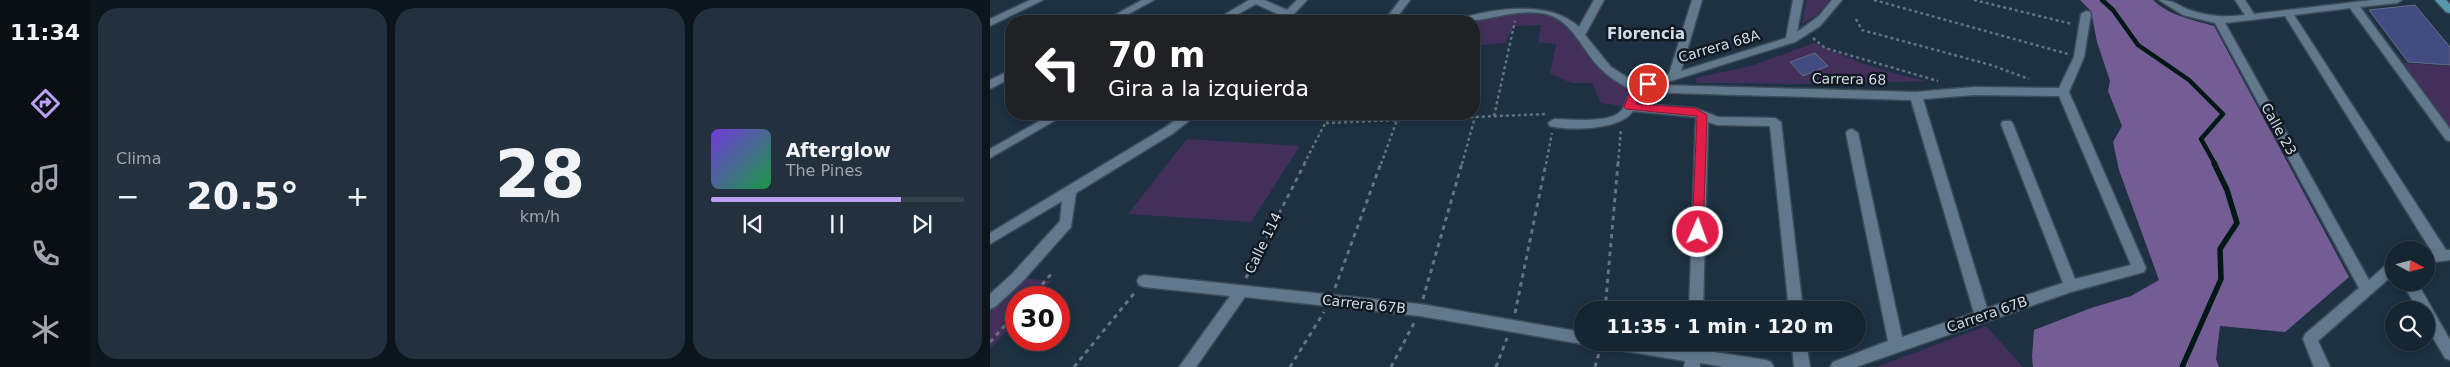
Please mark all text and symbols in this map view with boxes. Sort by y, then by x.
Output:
text: 11:34 [10,20,80,45]
district label: Florencia [1607,25,1685,43]
street label: Carrera 68A [1676,27,1762,65]
icon: left [1025,35,1090,100]
text: 70 m [1108,35,1205,75]
pin [1627,63,1669,105]
icon: arrive [1634,70,1662,98]
street label: Carrera 68 [1812,70,1886,88]
text: Gira a la izquierda [1108,76,1309,101]
icon: directions [28,86,63,121]
street label: Calle 23 [2258,100,2300,158]
text: 28 [495,137,585,212]
text: Afterglow [786,139,891,161]
text: Clima [116,149,161,168]
icon: music [28,161,63,196]
text: The Pines [786,161,863,180]
text: 20.5° [186,174,299,218]
text: − [116,180,139,213]
text: + [346,180,369,213]
position arrow [1671,205,1723,257]
text: km/h [520,207,560,226]
icon: previous [739,210,767,238]
icon: pause [823,210,851,238]
icon: next [908,210,936,238]
street label: Calle 114 [1241,210,1285,276]
icon: phone [28,236,63,271]
north arrow [2385,241,2435,291]
map controls [2385,241,2435,351]
speed limit sign: 30 [1005,286,1070,351]
street label: Carrera 67B [1321,292,1407,316]
street label: Carrera 67B [1945,293,2029,335]
button: search [2385,301,2435,351]
icon: climate [28,312,63,347]
text: 11:35 · 1 min · 120 m [1606,315,1834,337]

